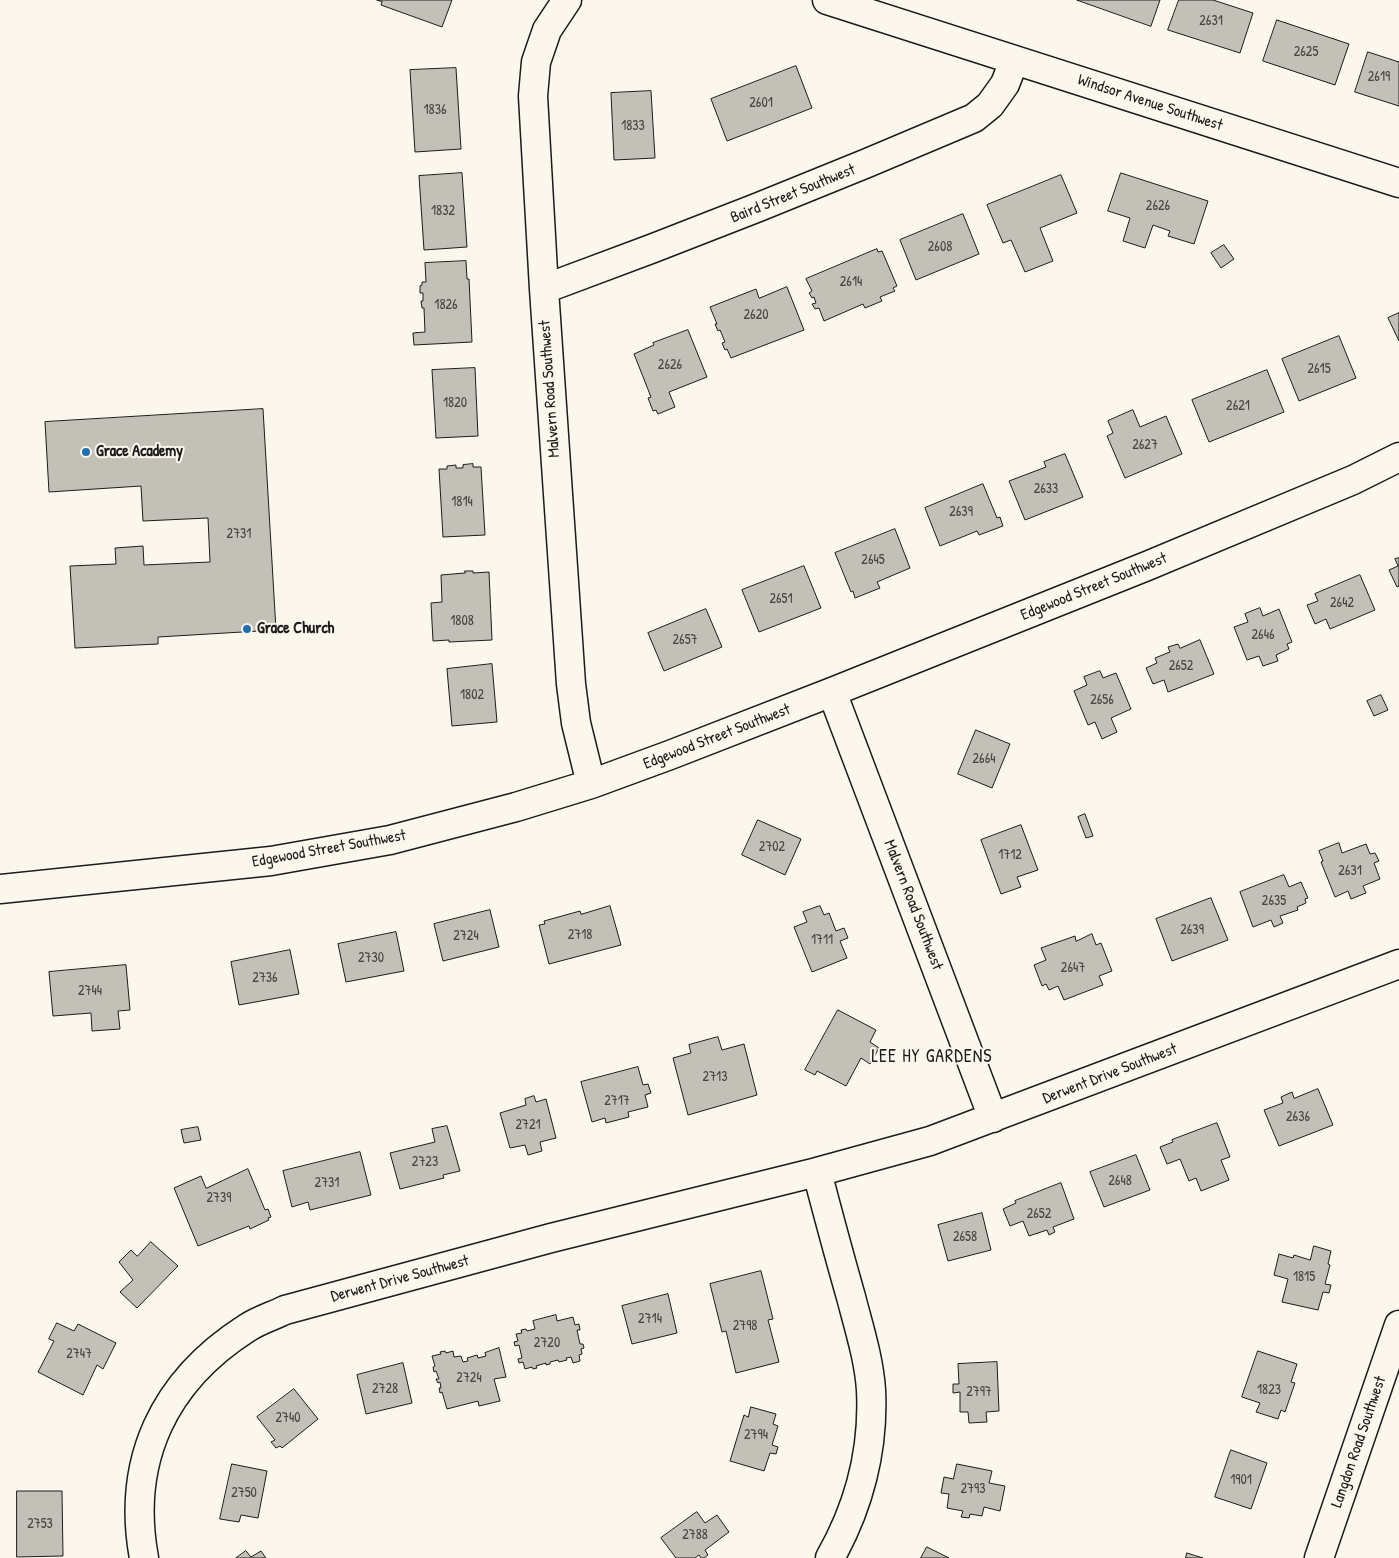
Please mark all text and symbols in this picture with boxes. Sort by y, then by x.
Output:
house number: 2631 [1199,13,1223,29]
house number: 2625 [1294,44,1318,60]
house number: 2619 [1368,69,1390,85]
street label: Windsor Avenue Southwest [1075,70,1225,136]
house number: 2601 [749,95,773,111]
house number: 1836 [423,102,447,118]
house number: 1833 [621,118,645,134]
street label: Baird Street Southwest [728,160,858,228]
house number: 2626 [1146,198,1170,214]
house number: 1832 [431,203,455,219]
house number: 2608 [928,239,952,255]
house number: 2614 [840,274,862,290]
house number: 1826 [434,297,458,313]
house number: 2620 [744,307,768,323]
street label: Malvern Road Southwest [536,320,564,458]
house number: 2626 [658,357,682,373]
house number: 2615 [1307,361,1331,377]
house number: 1820 [443,395,467,411]
house number: 2621 [1226,398,1250,414]
house number: 2627 [1132,437,1158,453]
place label: Grace Academy [96,442,183,462]
marker: Grace Academy [80,446,92,458]
house number: 2633 [1034,481,1058,497]
house number: 1814 [451,494,473,510]
house number: 2639 [949,504,973,520]
house number: 2731 [227,526,251,542]
street label: Edgewood Street Southwest [1018,549,1170,625]
house number: 2645 [861,552,885,568]
house number: 2651 [769,591,793,607]
house number: 2642 [1330,595,1354,611]
house number: 1808 [450,613,474,629]
place label: Grace Church [257,619,334,639]
marker: Grace Church [241,623,253,635]
house number: 2646 [1252,627,1274,643]
house number: 2657 [673,632,697,648]
house number: 2652 [1169,658,1193,674]
house number: 1802 [460,687,484,703]
house number: 2656 [1090,692,1114,708]
street label: Edgewood Street Southwest [641,700,793,774]
house number: 2664 [973,751,995,767]
street label: Edgewood Street Southwest [251,826,407,872]
street label: Malvern Road Southwest [879,837,947,973]
house number: 2702 [759,839,785,855]
house number: 1712 [998,847,1022,863]
house number: 2631 [1338,863,1362,879]
house number: 2635 [1262,893,1286,909]
house number: 2639 [1180,922,1204,938]
house number: 2718 [568,927,592,943]
house number: 2724 [453,928,479,944]
house number: 1711 [811,932,833,948]
house number: 2730 [358,950,384,966]
house number: 2647 [1061,960,1085,976]
house number: 2736 [252,970,278,986]
house number: 2744 [78,983,102,999]
street label: Derwent Drive Southwest [1040,1040,1180,1108]
district label: LEE HY GARDENS [870,1046,994,1068]
house number: 2713 [703,1069,727,1085]
house number: 2717 [604,1093,630,1109]
house number: 2636 [1286,1109,1310,1125]
house number: 2721 [515,1117,541,1133]
house number: 2723 [412,1154,438,1170]
house number: 2648 [1108,1173,1132,1189]
house number: 2731 [315,1175,339,1191]
house number: 2739 [207,1190,231,1206]
house number: 2652 [1027,1206,1051,1222]
house number: 2658 [953,1229,977,1245]
street label: Derwent Drive Southwest [329,1251,471,1307]
house number: 1815 [1293,1269,1315,1285]
house number: 2714 [638,1311,662,1327]
house number: 2798 [733,1318,757,1334]
house number: 2720 [534,1335,560,1351]
house number: 2747 [66,1346,92,1362]
house number: 2724 [456,1370,482,1386]
street label: Langdon Road Southwest [1327,1374,1391,1510]
house number: 2728 [372,1381,398,1397]
house number: 1823 [1257,1382,1281,1398]
house number: 2797 [966,1384,992,1400]
house number: 2740 [275,1410,301,1426]
house number: 2794 [744,1427,768,1443]
house number: 1901 [1230,1472,1252,1488]
house number: 2793 [961,1481,985,1497]
house number: 2750 [231,1485,257,1501]
house number: 2753 [27,1516,53,1532]
house number: 2788 [682,1527,708,1543]

